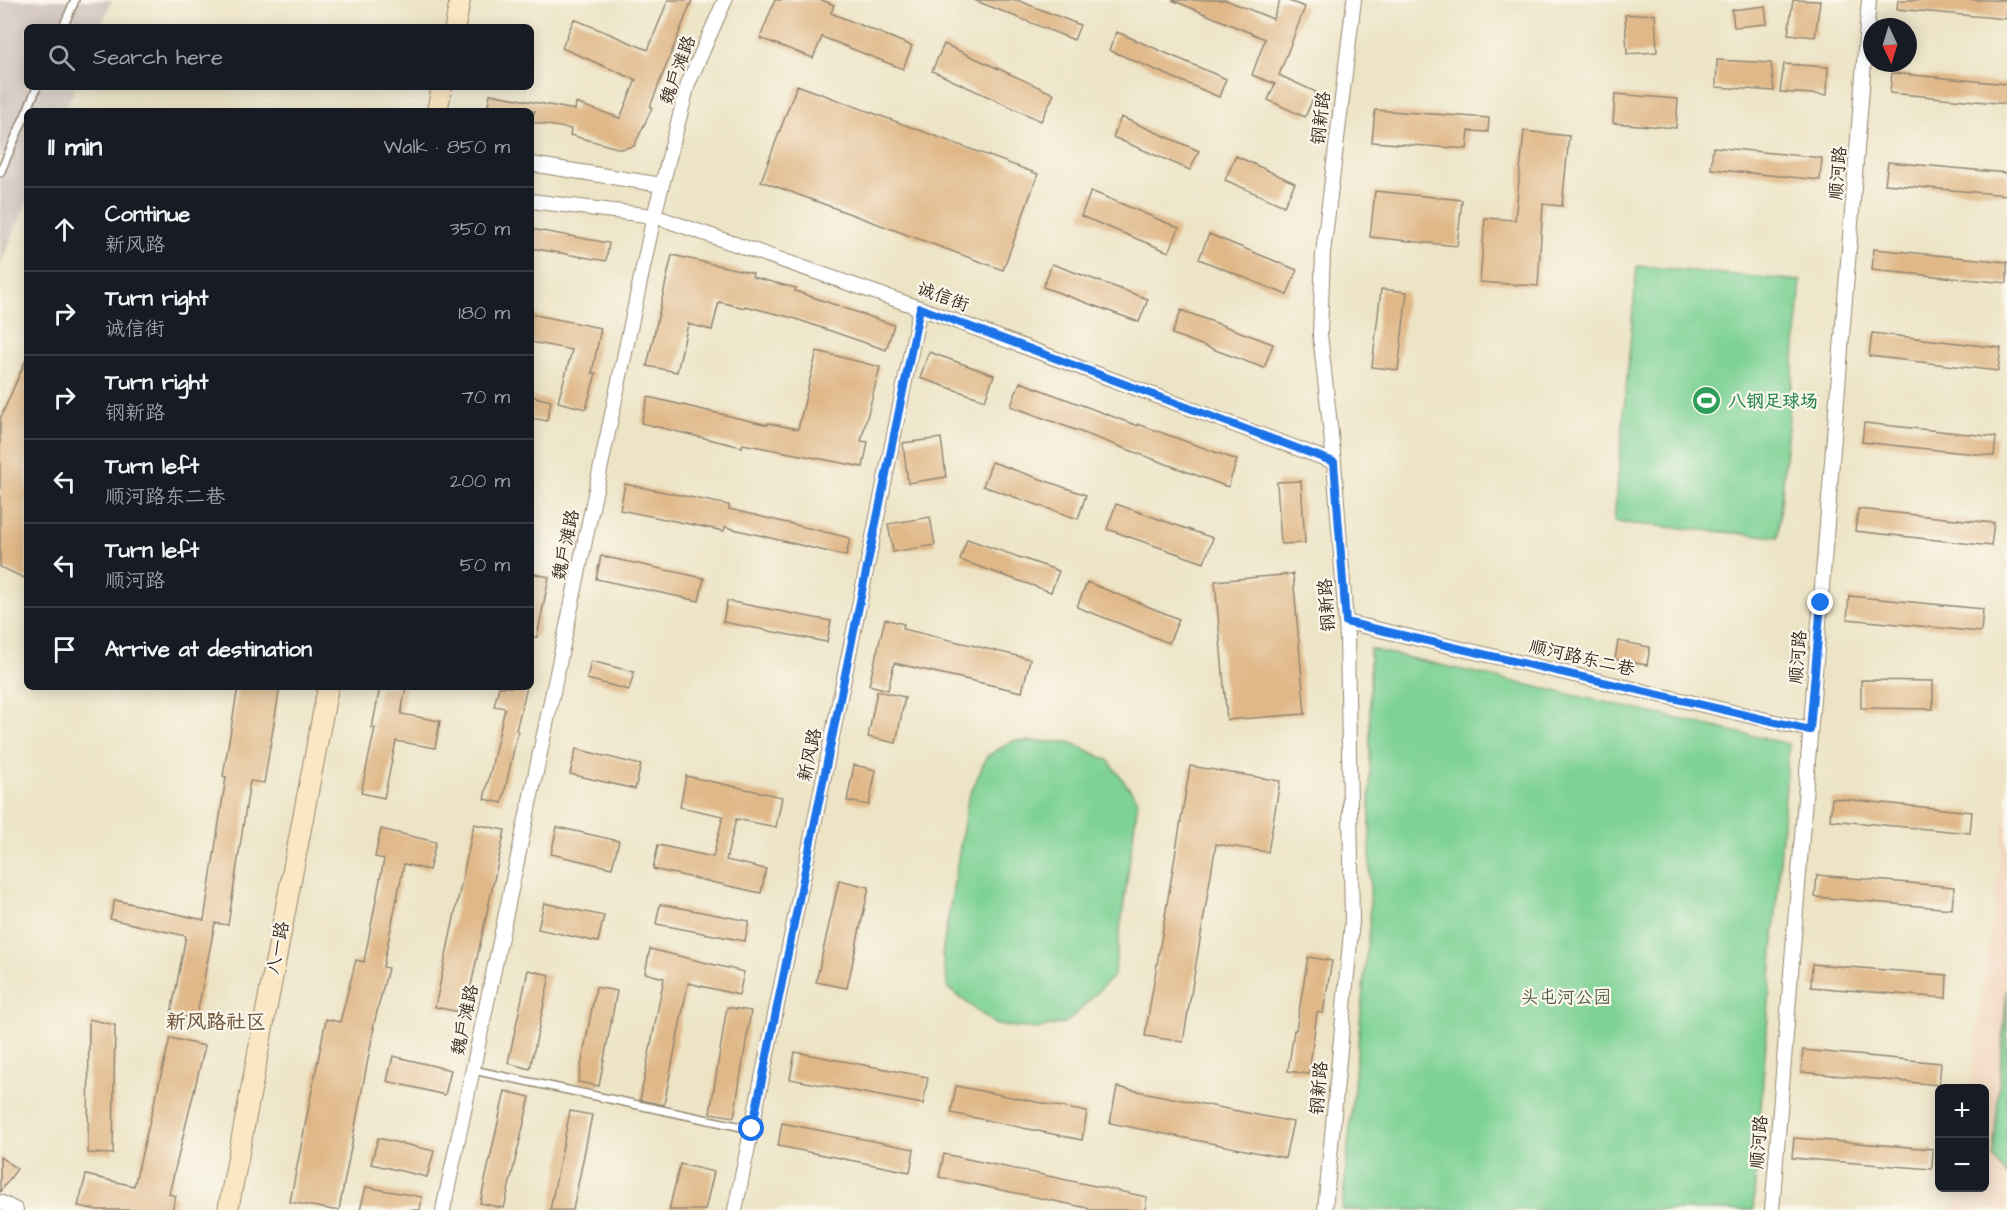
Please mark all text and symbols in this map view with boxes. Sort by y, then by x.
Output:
north arrow [1863,18,1917,72]
search box [24,24,534,90]
street label: 魏户滩路 [654,32,702,108]
icon: search [45,41,78,74]
text: Search here [93,42,223,73]
street label: 钢新路 [1305,90,1337,146]
text: 11 min [48,129,102,165]
text: Walk · 850 m [383,133,510,161]
street label: 顺河路 [1823,145,1853,201]
text: Continue [105,199,190,230]
icon: ahead [48,213,81,246]
text: 350 m [449,215,510,243]
text: 新风路 [105,231,165,259]
street label: 诚信街 [913,276,973,318]
text: Turn right [105,283,208,314]
icon: right [48,297,81,330]
text: 180 m [458,299,510,327]
text: 诚信街 [105,315,165,343]
text: Turn right [105,367,208,398]
icon: right [48,381,81,414]
text: 70 m [462,383,510,411]
sports icon: 八钢足球场 [1691,385,1723,417]
place label: 八钢足球场 [1728,389,1818,414]
text: 钢新路 [105,399,165,427]
text: Turn left [105,451,199,482]
icon: left [48,465,81,498]
text: 200 m [450,467,510,495]
text: 顺河路东二巷 [105,483,225,511]
street label: 魏户滩路 [546,507,586,583]
text: Turn left [105,535,199,566]
icon: left [48,549,81,582]
text: 50 m [460,551,510,579]
text: 顺河路 [105,567,165,595]
street label: 钢新路 [1313,577,1341,633]
route end [1807,589,1833,615]
street label: 顺河路 [1783,629,1813,685]
icon: arrive [48,633,81,666]
text: Arrive at destination [105,634,312,665]
street label: 顺河路东二巷 [1527,634,1637,682]
street label: 新风路 [792,726,828,784]
street label: 八一路 [261,919,295,977]
street label: 魏户滩路 [445,982,485,1058]
park label: 头屯河公园 [1521,985,1611,1010]
district label: 新风路社区 [166,1008,266,1036]
street label: 钢新路 [1304,1060,1334,1116]
map controls [1935,1084,1989,1192]
button: + [1935,1084,1989,1138]
street label: 顺河路 [1744,1114,1774,1170]
route start [738,1115,764,1141]
button: − [1935,1138,1989,1192]

